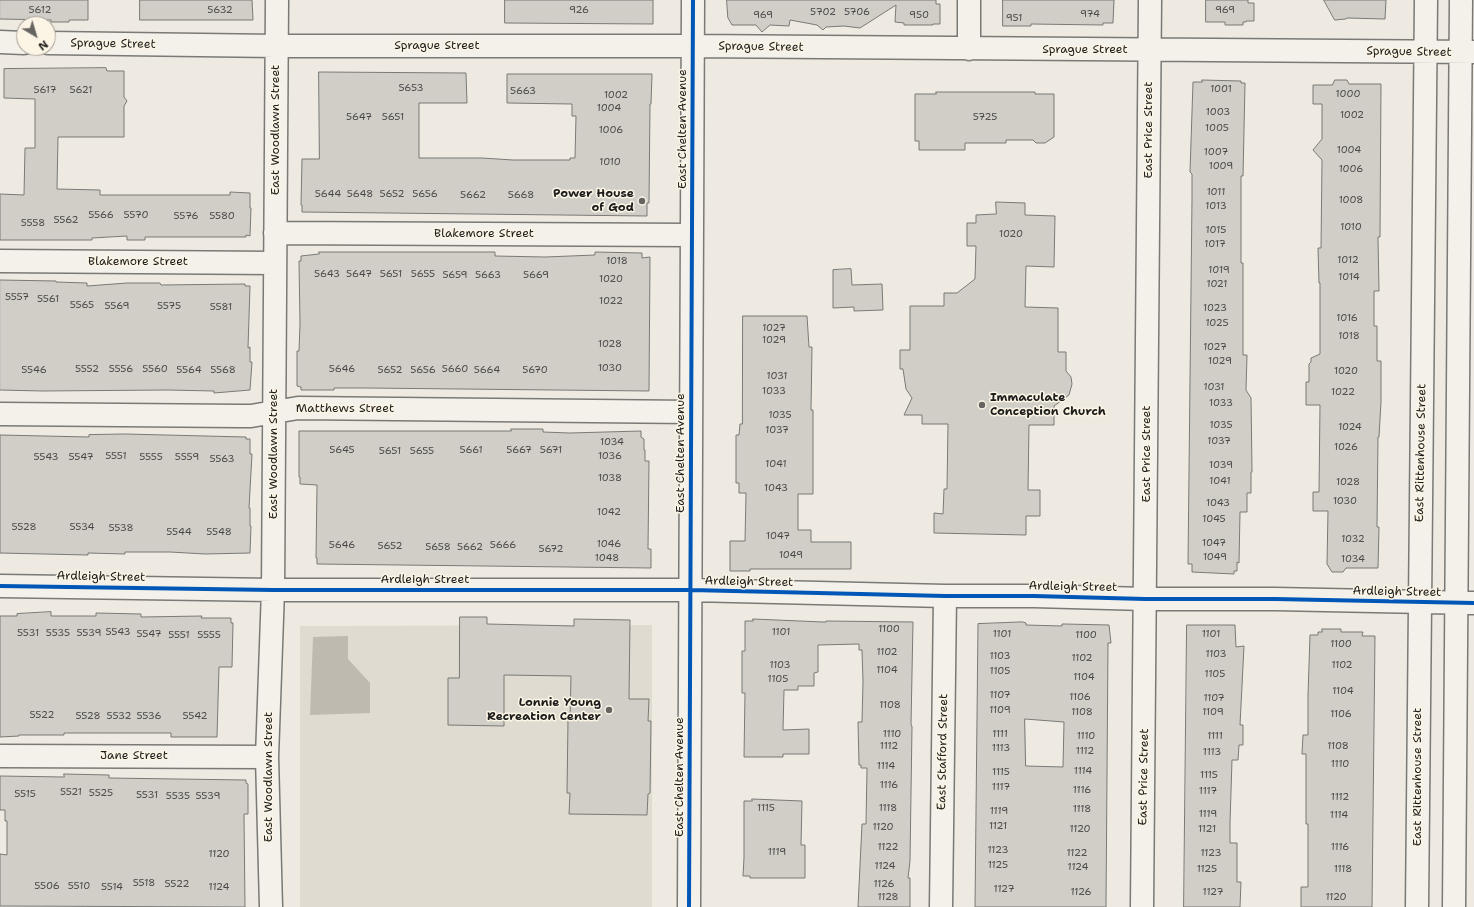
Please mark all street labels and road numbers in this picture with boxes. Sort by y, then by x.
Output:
street label: Sprague Street [70,36,156,52]
street label: Sprague Street [394,39,480,53]
street label: Sprague Street [718,39,804,55]
street label: Sprague Street [1042,43,1128,57]
street label: Sprague Street [1366,44,1452,60]
street label: East Woodlawn Street [269,65,283,195]
street label: East Chelten Avenue [676,69,690,189]
street label: East Price Street [1142,82,1156,178]
street label: Blakemore Street [434,227,534,241]
street label: Blakemore Street [88,255,188,269]
street label: East Rittenhouse Street [1413,384,1429,522]
street label: East Woodlawn Street [267,389,281,519]
street label: East Chelten Avenue [674,393,688,513]
street label: Matthews Street [296,402,394,416]
street label: East Price Street [1140,406,1154,502]
street label: Ardleigh Street [56,569,146,585]
street label: Ardleigh Street [381,573,469,587]
street label: Ardleigh Street [704,574,794,590]
street label: Ardleigh Street [1028,579,1118,595]
street label: Ardleigh Street [1352,584,1442,600]
street label: East Stafford Street [935,694,951,810]
street label: East Rittenhouse Street [1411,708,1425,846]
street label: East Woodlawn Street [262,712,276,842]
street label: East Chelten Avenue [673,717,687,837]
street label: East Price Street [1136,728,1152,826]
street label: Jane Street [100,749,168,763]

